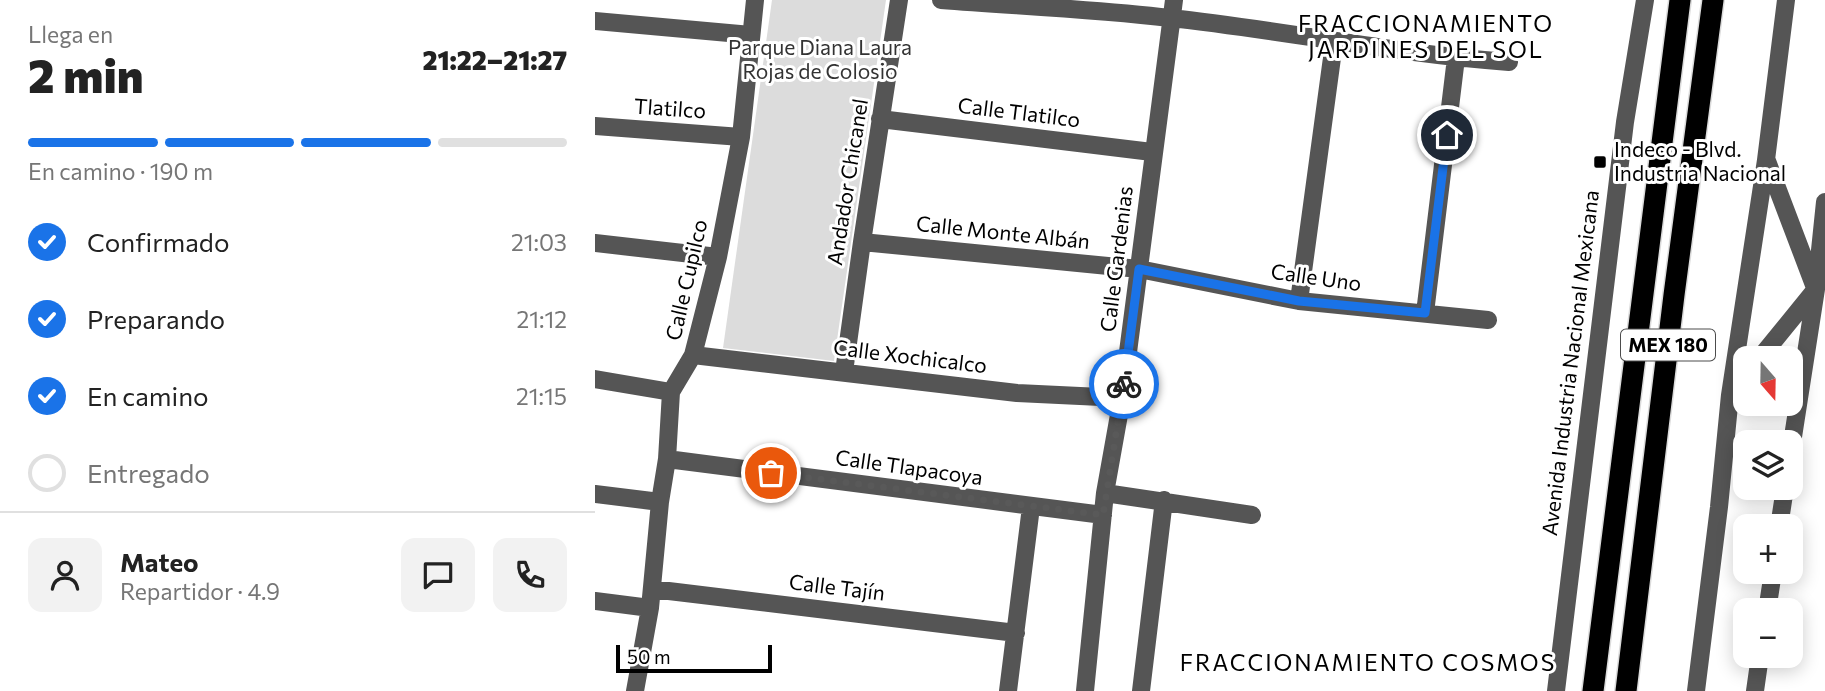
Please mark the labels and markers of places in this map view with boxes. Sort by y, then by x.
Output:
pin [1417,105,1477,165]
place label: Indeco - Blvd. Industria Nacional [1614,136,1786,185]
marker: Indeco - Blvd. Industria Nacional [1592,154,1608,170]
pin [741,443,801,503]

